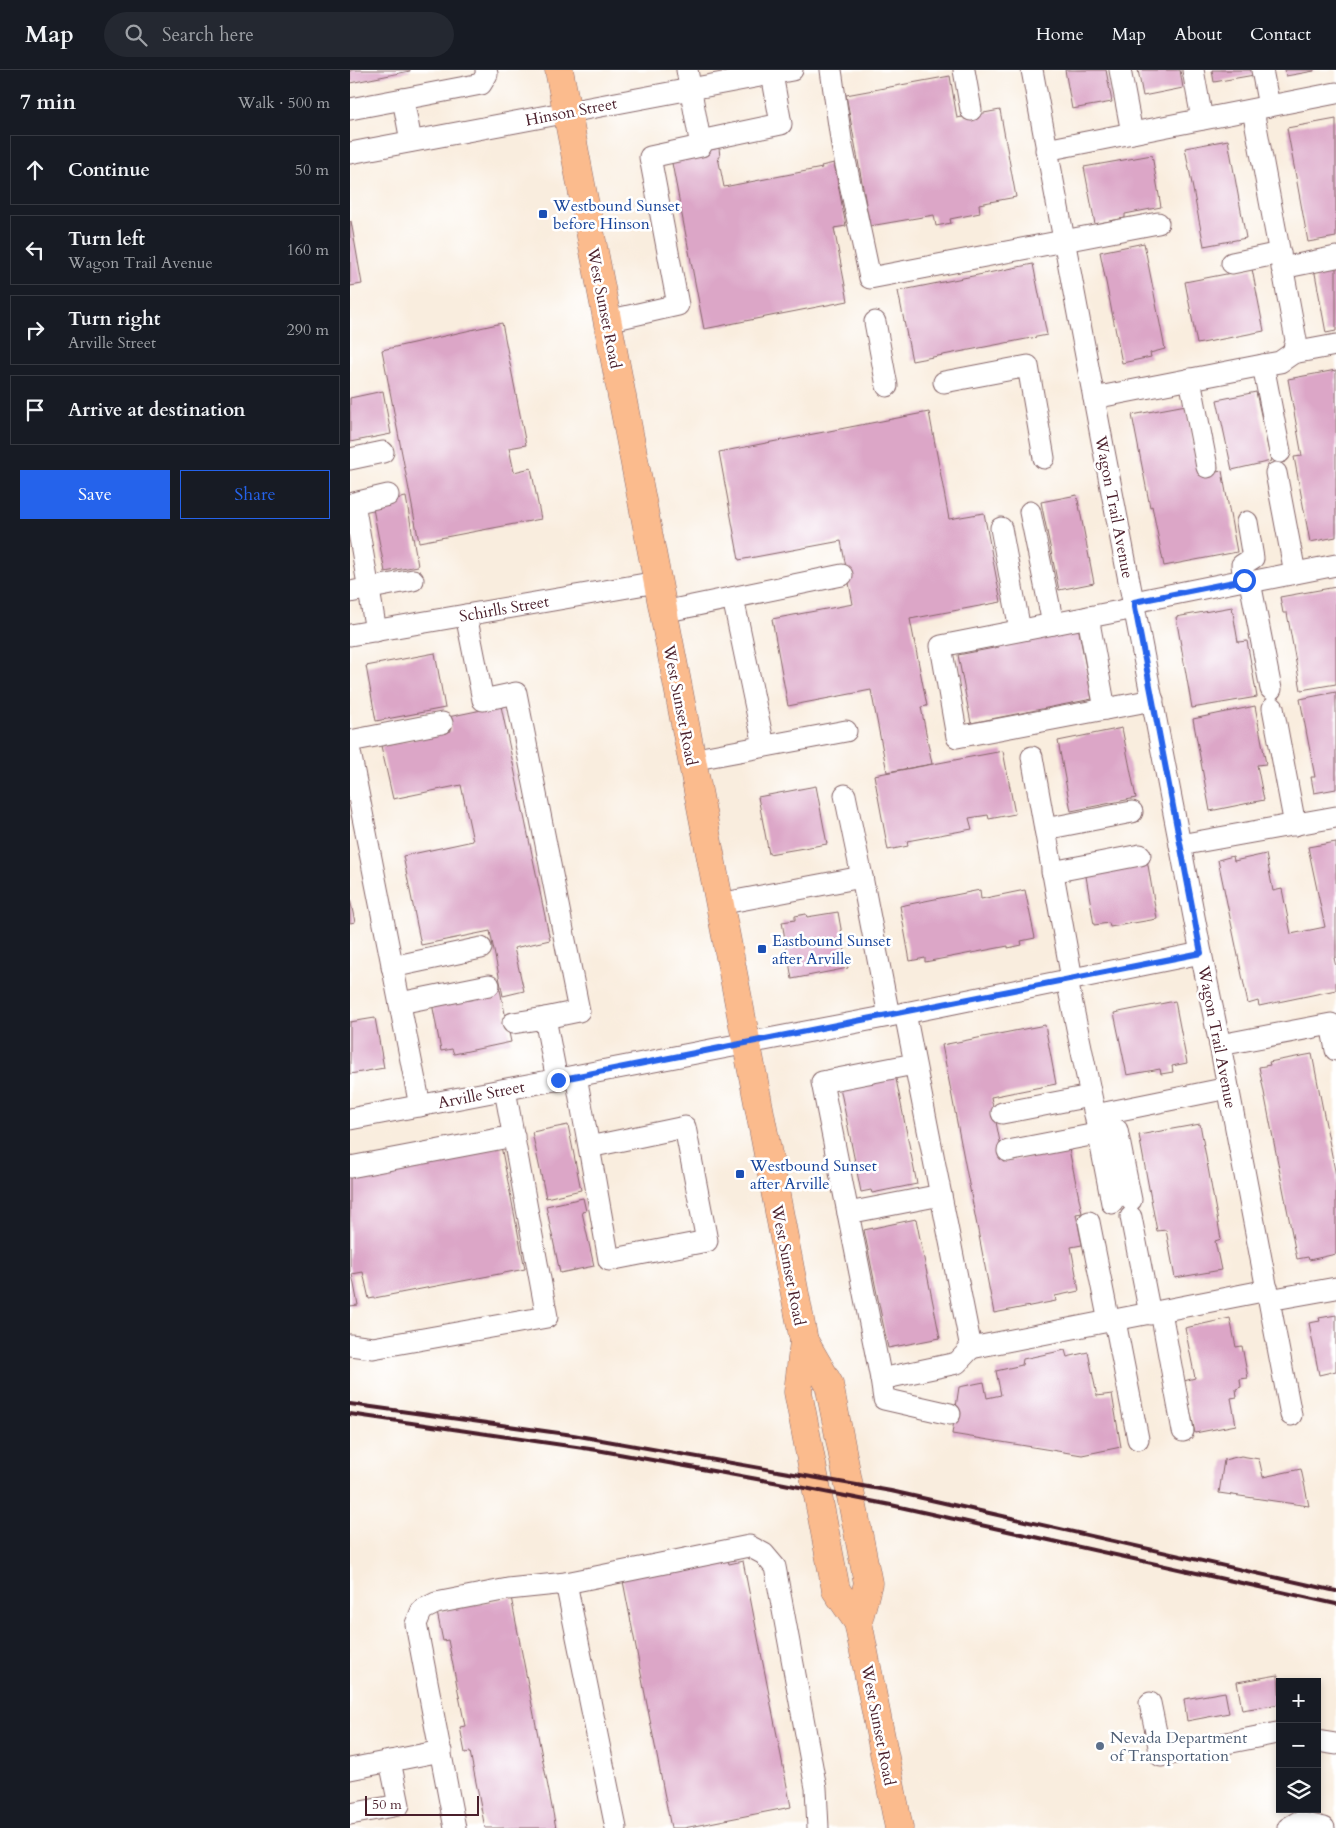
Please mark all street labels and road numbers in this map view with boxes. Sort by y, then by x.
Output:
street label: Hinson Street [524,92,619,132]
street label: West Sunset Road [581,245,627,371]
street label: Wagon Trail Avenue [1089,433,1139,580]
street label: Schirlls Street [458,590,551,628]
street label: West Sunset Road [657,642,703,768]
street label: Wagon Trail Avenue [1192,963,1242,1110]
street label: Arville Street [436,1076,526,1114]
street label: West Sunset Road [765,1202,811,1328]
street label: West Sunset Road [855,1662,901,1788]

